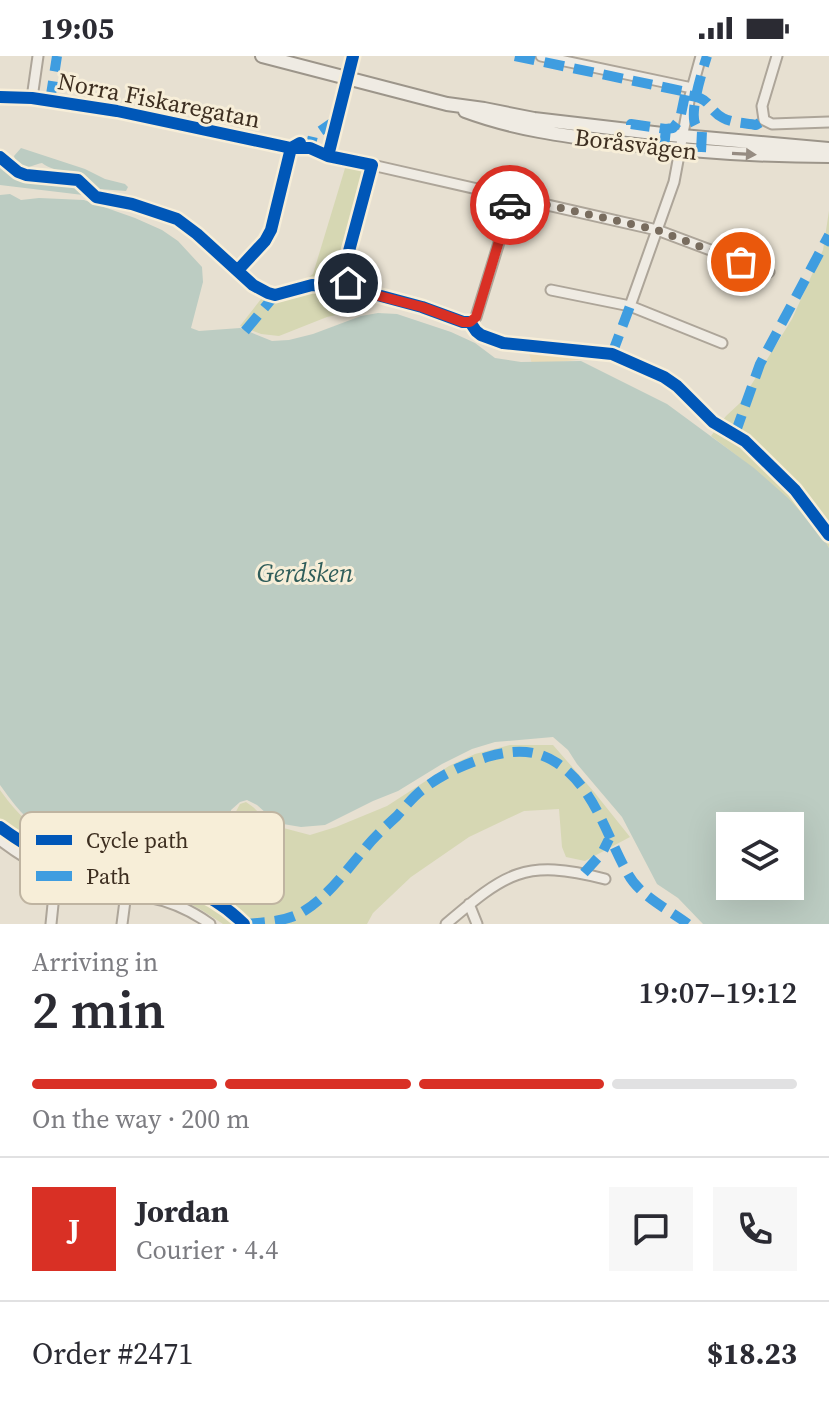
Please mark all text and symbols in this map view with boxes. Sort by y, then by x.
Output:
text: 19:05 [40,8,114,49]
street label: Norra Fiskaregatan [55,64,263,136]
street label: Boråsvägen [573,120,699,168]
one-way arrow [732,148,757,161]
courier [470,165,550,245]
icon: car [488,183,532,227]
pin [707,228,775,296]
icon: bag [719,240,763,284]
pin [314,249,382,317]
icon: home [326,261,370,305]
water label: Gerdsken [257,555,354,591]
legend [20,812,284,904]
map controls [716,812,804,900]
button: layers [716,812,804,900]
text: Cycle path [86,825,189,855]
text: Path [86,861,131,891]
text: Arriving in [32,944,158,980]
text: 19:07–19:12 [638,972,797,1013]
text: 2 min [32,974,165,1045]
text: On the way · 200 m [32,1101,250,1137]
button: chat [609,1187,693,1271]
button: phone [713,1187,797,1271]
text: Jordan [136,1191,229,1232]
text: J [68,1209,80,1250]
text: Courier · 4.4 [136,1232,278,1268]
text: Order #2471 [32,1333,193,1374]
text: $18.23 [707,1333,797,1374]

